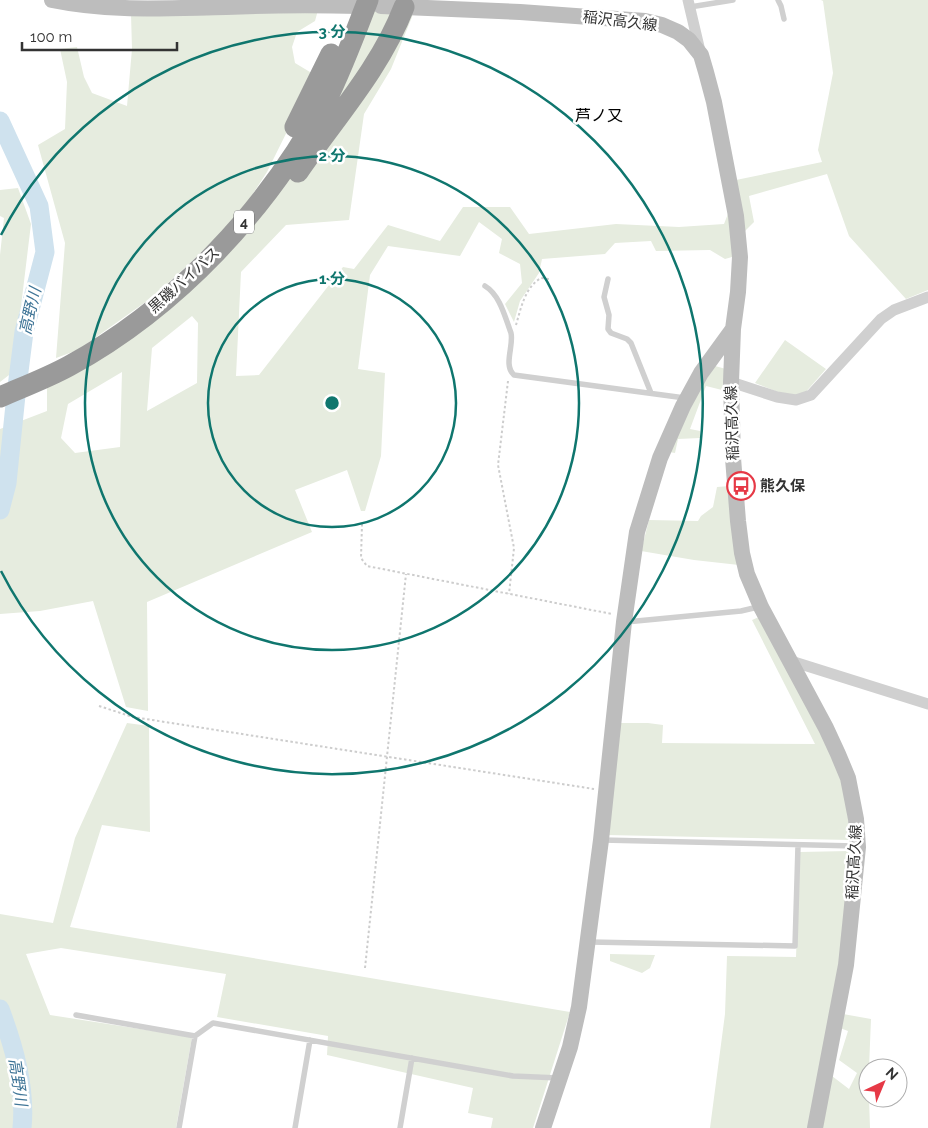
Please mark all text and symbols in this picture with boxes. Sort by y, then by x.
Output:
street label: 稲沢高久線 [582,7,658,35]
scale bar [22,20,178,52]
text: 3 分 [319,23,345,41]
text: 100 m [30,28,72,46]
district label: 芦ノ又 [575,106,623,125]
text: 2 分 [318,147,346,165]
road number: 4 [234,210,254,233]
street label: 黒磯バイパス [145,243,223,317]
text: 1 分 [319,270,345,288]
water label: 高野川 [15,284,45,337]
street label: 稲沢高久線 [722,385,742,461]
centre of rings [323,394,341,412]
bus stop icon: 熊久保 [726,471,756,501]
place label: 熊久保 [760,477,806,495]
street label: 稲沢高久線 [843,824,865,900]
water label: 高野川 [5,1057,31,1109]
north arrow [858,1058,908,1108]
text: N [883,1064,901,1083]

